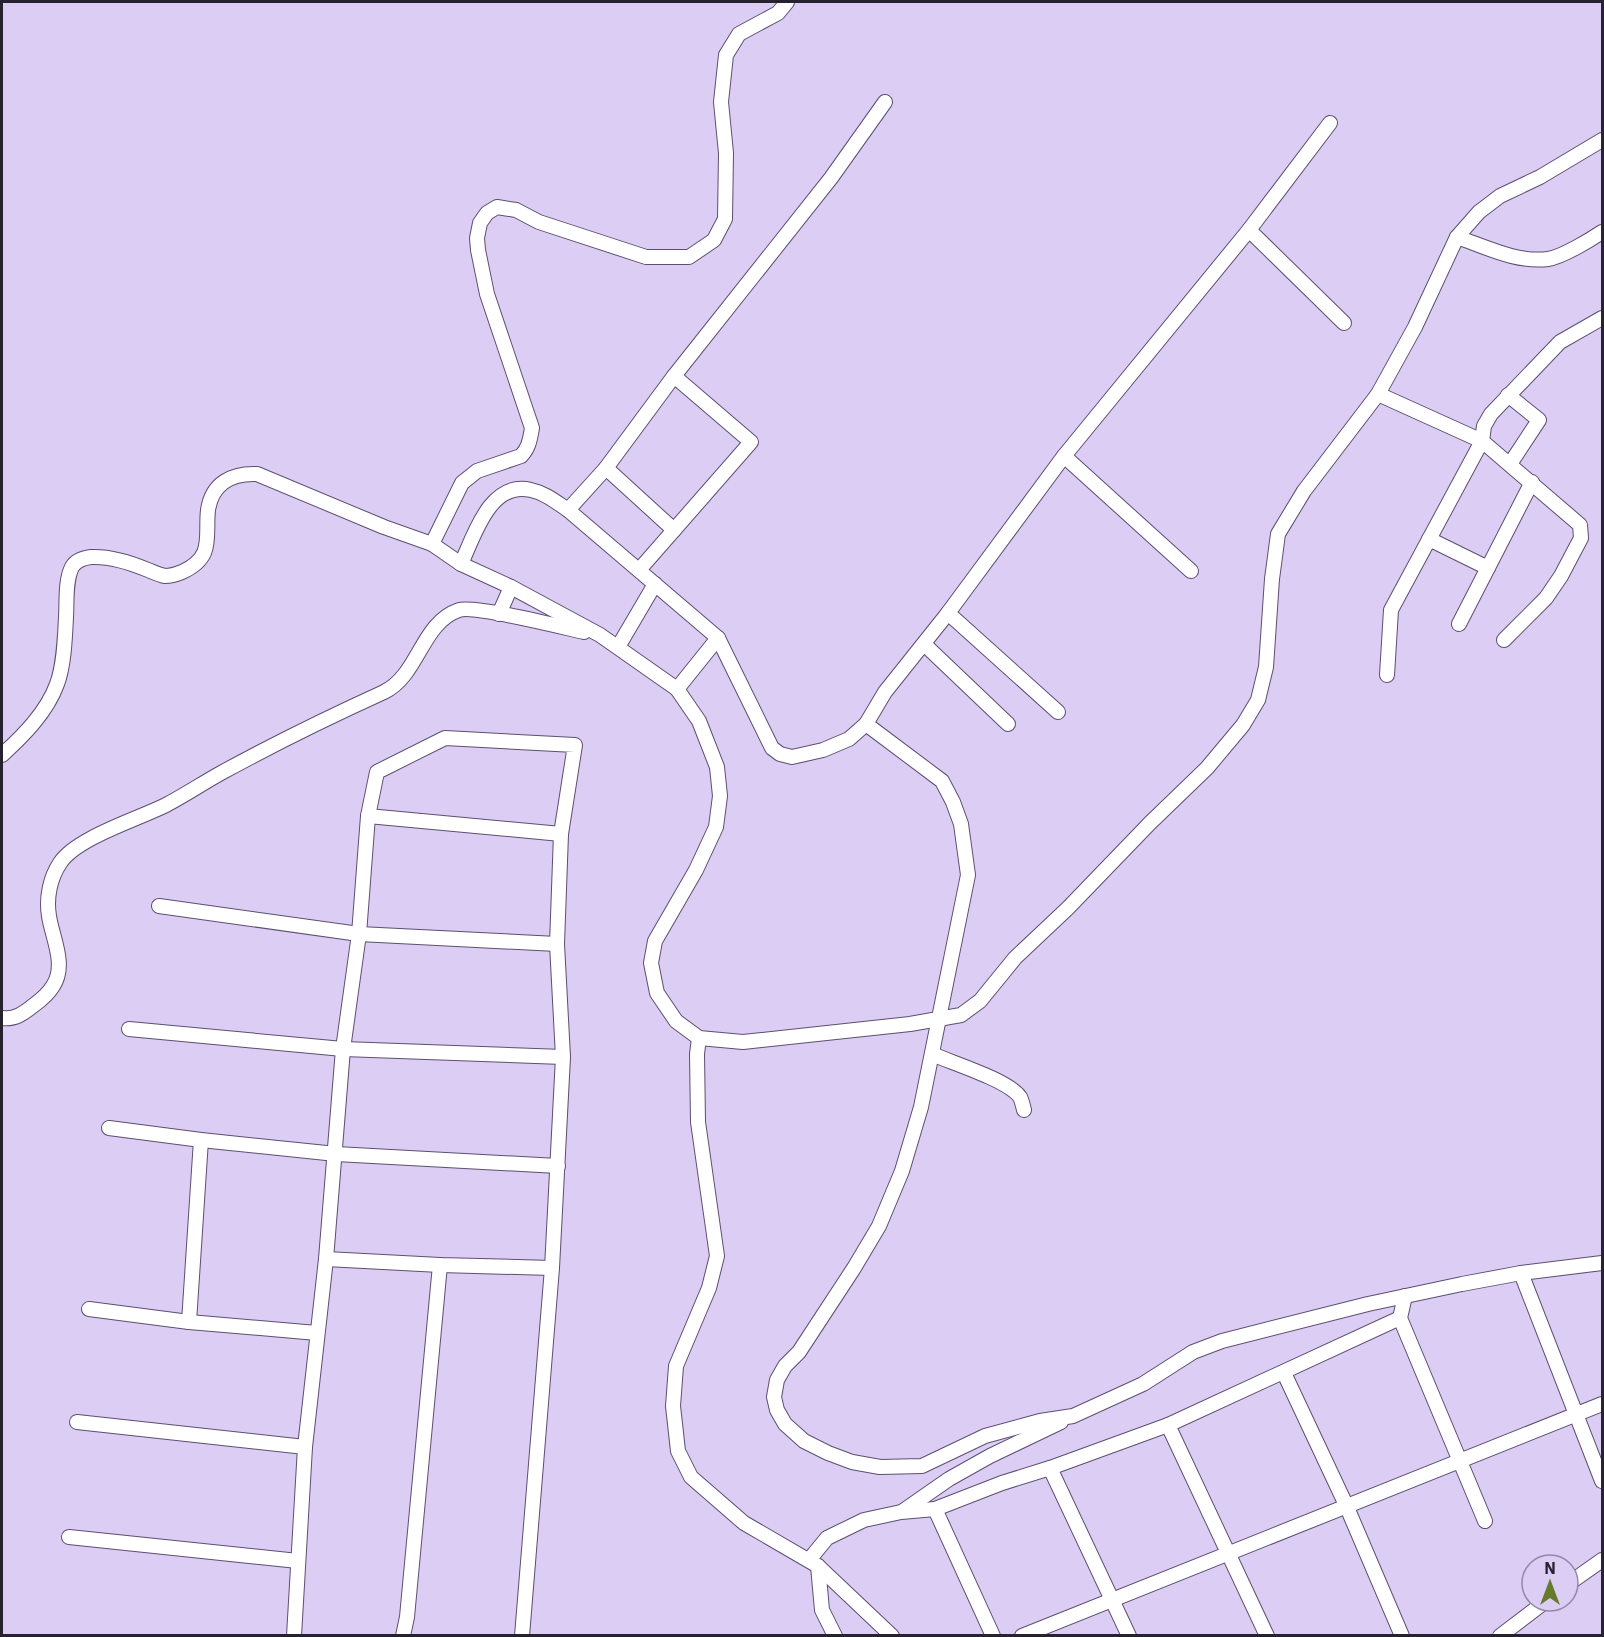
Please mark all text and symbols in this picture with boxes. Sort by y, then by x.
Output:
north arrow [1520,1553,1580,1613]
text: N [1544,1558,1556,1578]

